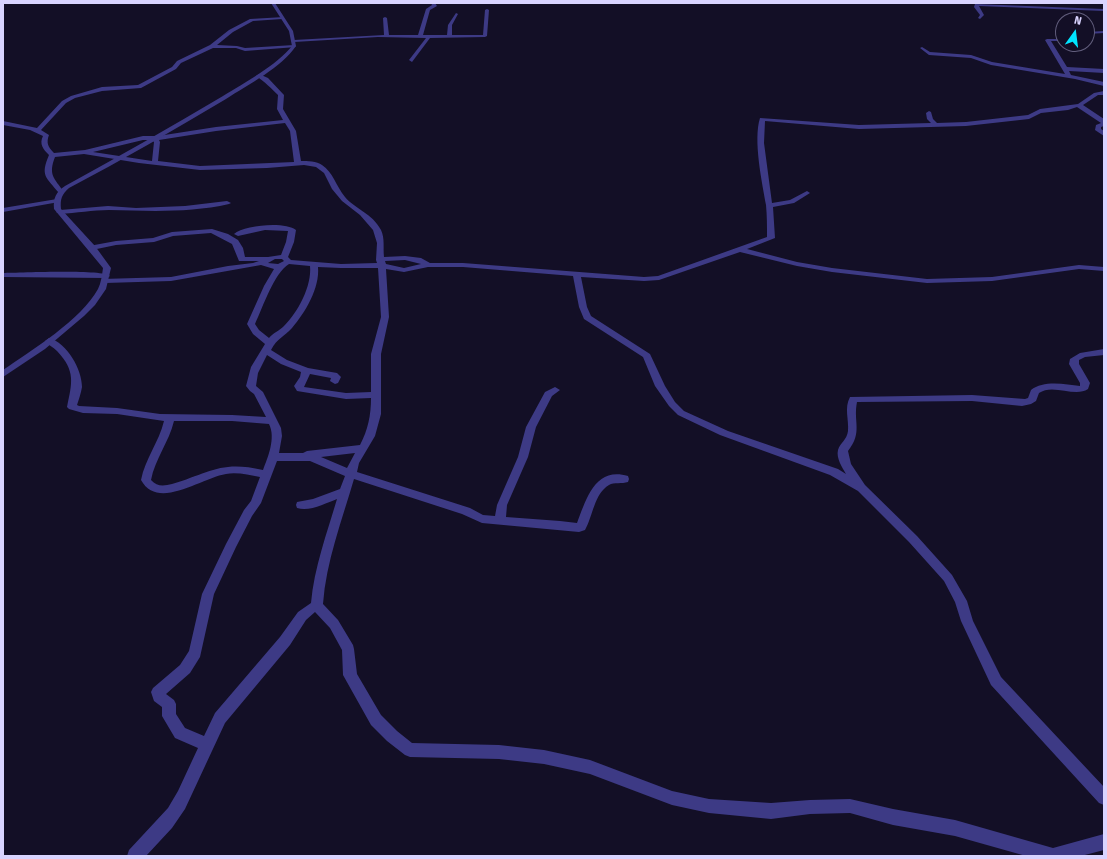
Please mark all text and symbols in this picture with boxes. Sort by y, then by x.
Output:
north arrow [1055,12,1095,52]
text: N [1073,14,1083,28]

